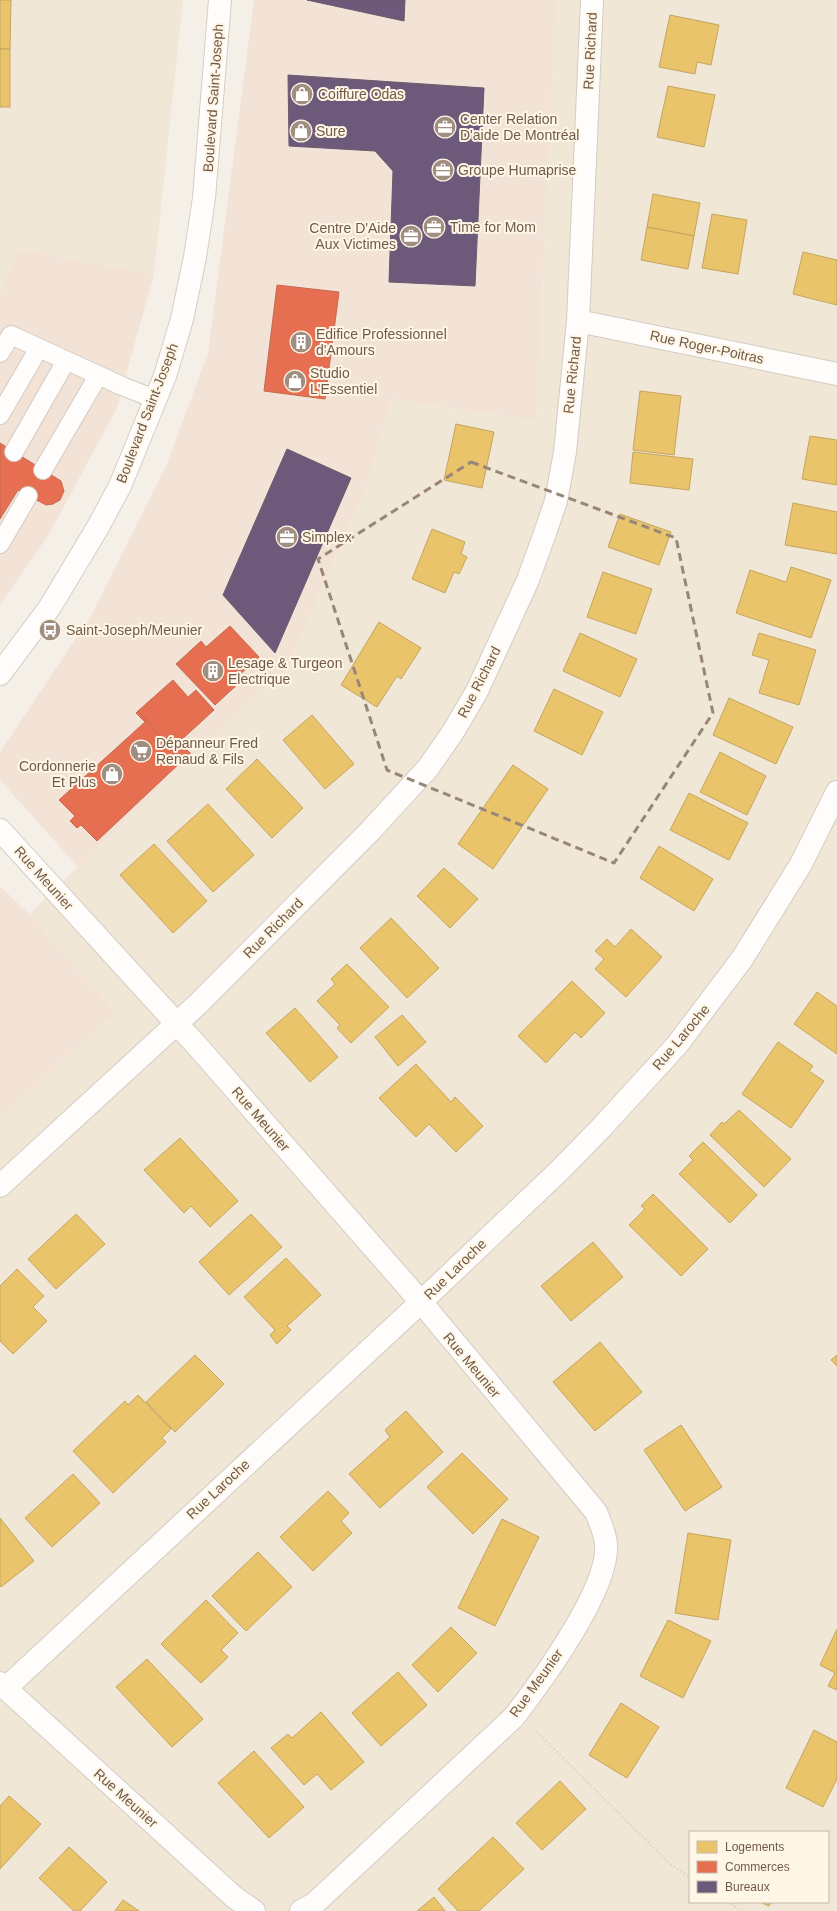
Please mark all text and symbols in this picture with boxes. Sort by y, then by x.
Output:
street label: Rue Richard [580,12,600,90]
street label: Boulevard Saint-Joseph [200,23,226,173]
shop icon: Coiffure Odas [289,81,315,107]
place label: Coiffure Odas [318,86,404,102]
place label: Center Relation D'aide De Montréal [460,111,579,143]
office icon: Center Relation D'aide De Montréal [432,114,458,140]
shop icon: Sure [288,118,314,144]
place label: Sure [316,123,346,139]
office icon: Groupe Humaprise [430,157,456,183]
place label: Groupe Humaprise [458,162,576,178]
office icon: Time for Mom [421,214,447,240]
place label: Time for Mom [450,219,536,235]
place label: Centre D'Aide Aux Victimes [309,220,396,252]
office icon: Centre D'Aide Aux Victimes [398,223,424,249]
place label: Edifice Professionnel d'Amours [316,326,447,358]
street label: Rue Roger-Poitras [649,327,765,367]
building icon: Edifice Professionnel d'Amours [288,329,314,355]
street label: Rue Richard [560,335,584,415]
street label: Boulevard Saint-Joseph [113,341,181,485]
place label: Studio L'Essentiel [310,365,377,397]
shop icon: Studio L'Essentiel [282,368,308,394]
office icon: Simplex [274,524,300,550]
place label: Simplex [302,529,352,545]
bus stop icon: Saint-Joseph/Meunier [37,617,63,643]
place label: Saint-Joseph/Meunier [66,622,203,638]
street label: Rue Richard [454,644,504,720]
place label: Lesage & Turgeon Electrique [228,655,342,687]
building icon: Lesage & Turgeon Electrique [200,658,226,684]
place label: Dépanneur Fred Renaud & Fils [156,735,258,767]
supermarket icon: Dépanneur Fred Renaud & Fils [128,738,154,764]
place label: Cordonnerie Et Plus [19,758,96,790]
shop icon: Cordonnerie Et Plus [99,761,125,787]
street label: Rue Meunier [11,843,77,913]
street label: Rue Richard [240,895,306,961]
street label: Rue Laroche [649,1001,713,1073]
street label: Rue Meunier [229,1084,294,1155]
street label: Rue Laroche [421,1235,490,1303]
street label: Rue Meunier [440,1329,504,1401]
street label: Rue Laroche [183,1456,253,1522]
street label: Rue Meunier [506,1646,566,1720]
street label: Rue Meunier [91,1765,161,1831]
legend [689,1831,829,1903]
text: Logements [725,1840,784,1854]
text: Commerces [725,1860,790,1874]
text: Bureaux [725,1880,770,1894]

